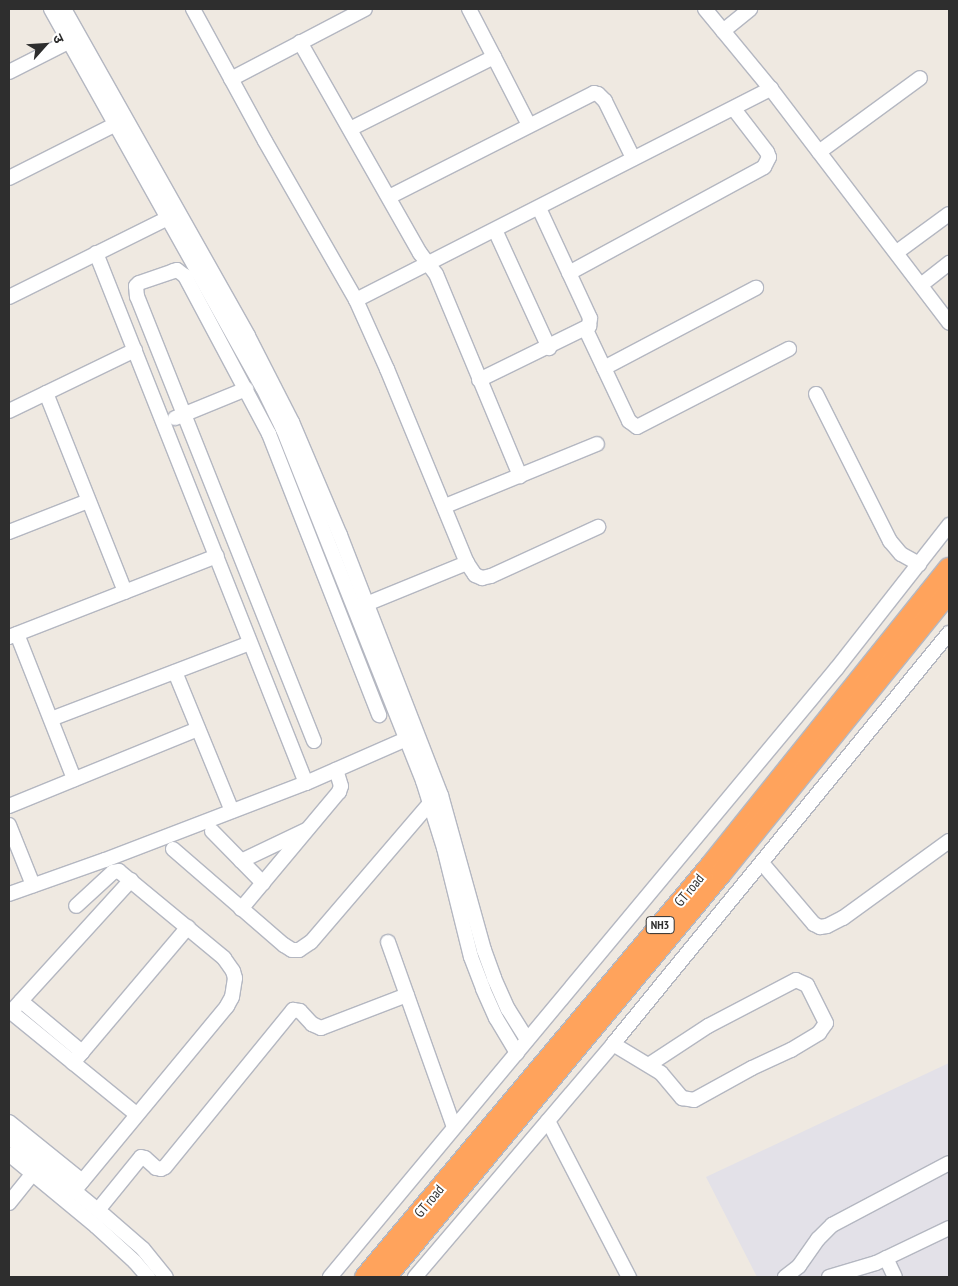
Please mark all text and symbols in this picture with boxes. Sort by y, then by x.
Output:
north arrow [20,20,70,70]
text: उ [49,31,68,46]
street label: GT road [670,870,708,910]
road number: NH3 [645,916,675,934]
street label: GT road [410,1181,448,1221]

